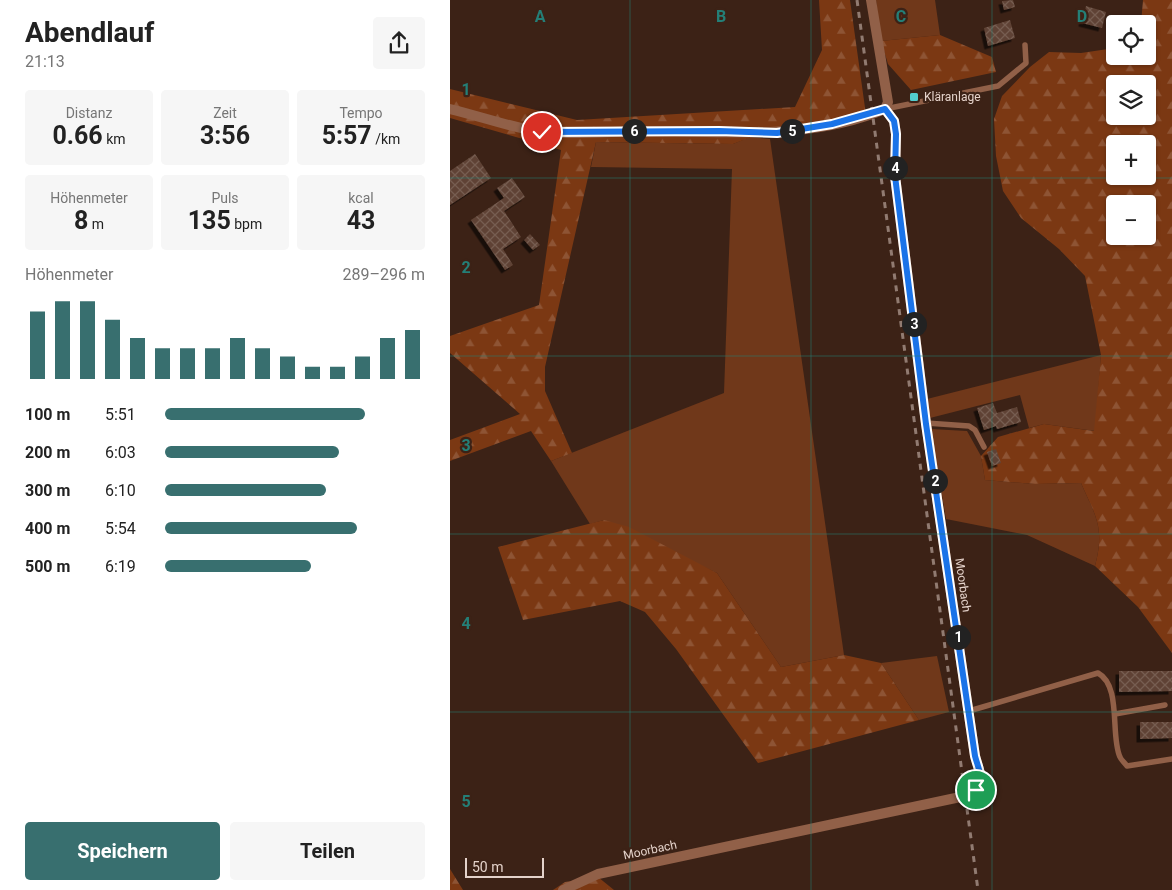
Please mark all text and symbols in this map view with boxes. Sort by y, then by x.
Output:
text: A [535,7,546,26]
text: B [716,7,726,26]
text: C [896,7,906,26]
text: D [1077,7,1087,26]
map controls [1106,15,1156,245]
button: locate [1106,15,1156,65]
text: Abendlauf [25,16,154,49]
button: share [373,17,425,69]
text: 21:13 [25,52,65,71]
button: layers [1106,75,1156,125]
text: 1 [461,80,471,99]
place label: Kläranlage [924,90,981,104]
marker: Kläranlage [908,91,920,103]
text: Distanz [66,105,112,121]
text: Zeit [213,105,237,121]
text: Tempo [339,105,383,121]
pin [521,111,563,153]
icon: check [528,118,556,146]
pin: 6 [622,118,646,144]
pin: 5 [780,118,804,144]
text: 0.66 [52,121,103,150]
text: 3:56 [200,121,250,150]
text: 5:57 [322,121,372,150]
text: 6 [630,123,639,139]
text: 5 [788,123,797,139]
text: km [103,131,126,147]
text: /km [372,131,400,147]
button: + [1106,135,1156,185]
pin: 4 [882,156,908,180]
text: 4 [891,160,900,176]
text: Höhenmeter [50,190,128,206]
text: Puls [211,190,239,206]
text: kcal [348,190,374,206]
button: − [1106,195,1156,245]
text: 8 [74,206,88,235]
text: 135 [188,206,231,235]
text: 43 [347,206,375,235]
text: m [88,216,104,232]
text: bpm [231,216,262,232]
text: 2 [461,258,471,277]
text: Höhenmeter [25,265,113,284]
text: 289–296 m [343,265,425,284]
pin: 3 [902,312,926,336]
text: 3 [910,316,919,332]
text: 100 m [25,405,70,424]
text: 5:51 [105,405,136,424]
text: 3 [461,436,471,455]
text: 200 m [25,443,70,462]
text: 6:03 [105,443,136,462]
pin: 2 [922,468,948,494]
text: 2 [931,473,940,489]
text: 300 m [25,481,70,500]
text: 6:10 [105,481,136,500]
text: 400 m [25,519,70,538]
text: 5:54 [105,519,136,538]
text: 500 m [25,557,70,576]
text: 6:19 [105,557,136,576]
street label: Moorbach [952,557,974,613]
text: 4 [461,614,471,633]
pin: 1 [946,624,970,650]
text: 1 [954,629,963,645]
pin [955,769,997,811]
icon: arrive [962,776,990,804]
text: 5 [461,792,471,811]
button: Speichern [25,822,220,880]
button: Teilen [230,822,425,880]
street label: Moorbach [622,837,678,863]
scale bar [465,855,544,878]
text: 50 m [472,859,504,875]

